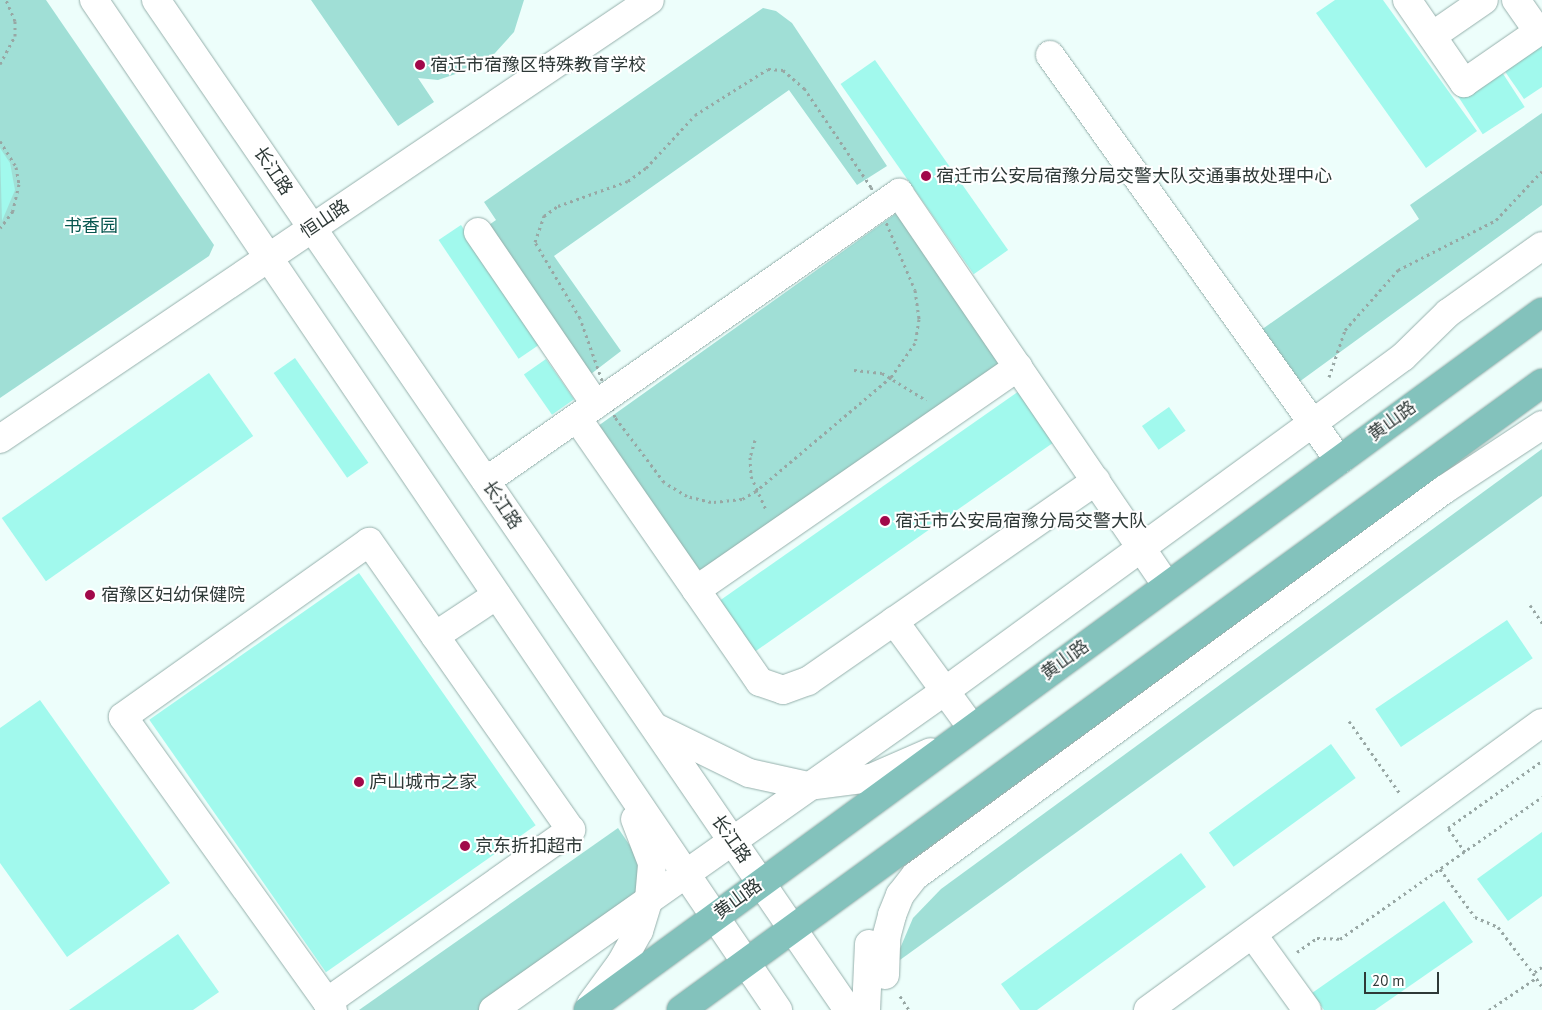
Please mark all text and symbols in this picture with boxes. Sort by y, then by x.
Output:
place label: 宿迁市宿豫区特殊教育学校 [430,54,646,76]
marker: 宿迁市宿豫区特殊教育学校 [414,59,426,71]
street label: 长江路 [249,143,297,199]
place label: 宿迁市公安局宿豫分局交警大队交通事故处理中心 [936,165,1332,187]
marker: 宿迁市公安局宿豫分局交警大队交通事故处理中心 [920,170,932,182]
street label: 恒山路 [297,195,353,243]
park label: 书香园 [64,215,118,237]
street label: 黄山路 [1364,396,1420,446]
street label: 长江路 [478,477,526,533]
place label: 宿迁市公安局宿豫分局交警大队 [895,510,1147,532]
marker: 宿迁市公安局宿豫分局交警大队 [879,515,891,527]
place label: 宿豫区妇幼保健院 [101,584,245,606]
marker: 宿豫区妇幼保健院 [83,588,97,602]
street label: 黄山路 [1037,635,1093,685]
place label: 庐山城市之家 [369,771,477,793]
marker: 庐山城市之家 [353,776,365,788]
street label: 长江路 [707,811,755,867]
place label: 京东折扣超市 [475,835,583,857]
marker: 京东折扣超市 [459,840,471,852]
street label: 黄山路 [710,874,766,924]
scale bar [1367,962,1442,994]
text: 20 m [1372,971,1405,990]

